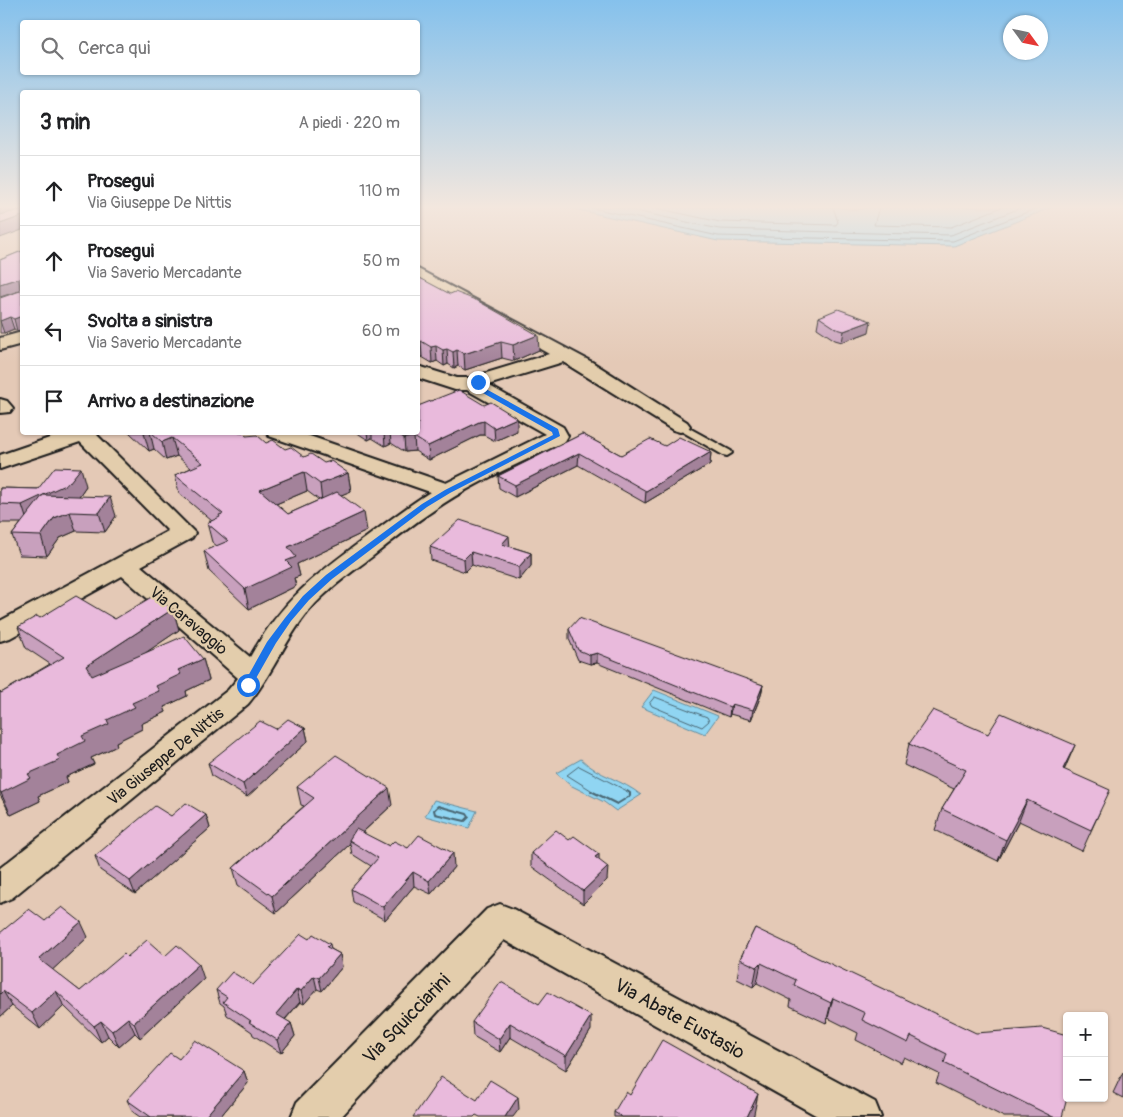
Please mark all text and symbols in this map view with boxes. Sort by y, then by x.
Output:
north arrow [1003,15,1048,60]
search box [20,20,420,75]
icon: search [38,34,66,62]
text: Cerca qui [78,36,150,60]
text: 3 min [40,109,90,136]
text: A piedi · 220 m [299,113,400,133]
text: Prosegui [87,169,154,193]
icon: ahead [40,177,68,205]
text: 110 m [359,181,400,201]
text: Via Giuseppe De Nittis [87,193,231,213]
text: Prosegui [87,239,154,263]
icon: ahead [40,247,68,275]
text: 50 m [363,251,400,271]
text: Via Saverio Mercadante [87,263,242,283]
text: Svolta a sinistra [87,309,213,333]
icon: left [40,317,68,345]
text: 60 m [362,321,400,341]
text: Via Saverio Mercadante [87,333,242,353]
route end [467,371,490,394]
icon: arrive [40,387,68,415]
text: Arrivo a destinazione [87,389,254,413]
street label: Via Caravaggio [145,582,232,660]
route start [237,674,260,697]
street label: Via Giuseppe De Nittis [103,704,228,810]
street label: Via Squicciarini [358,969,456,1069]
street label: Via Abate Eustasio [610,973,749,1065]
map controls [1063,1012,1108,1102]
button: + [1063,1012,1108,1057]
button: − [1063,1057,1108,1102]

